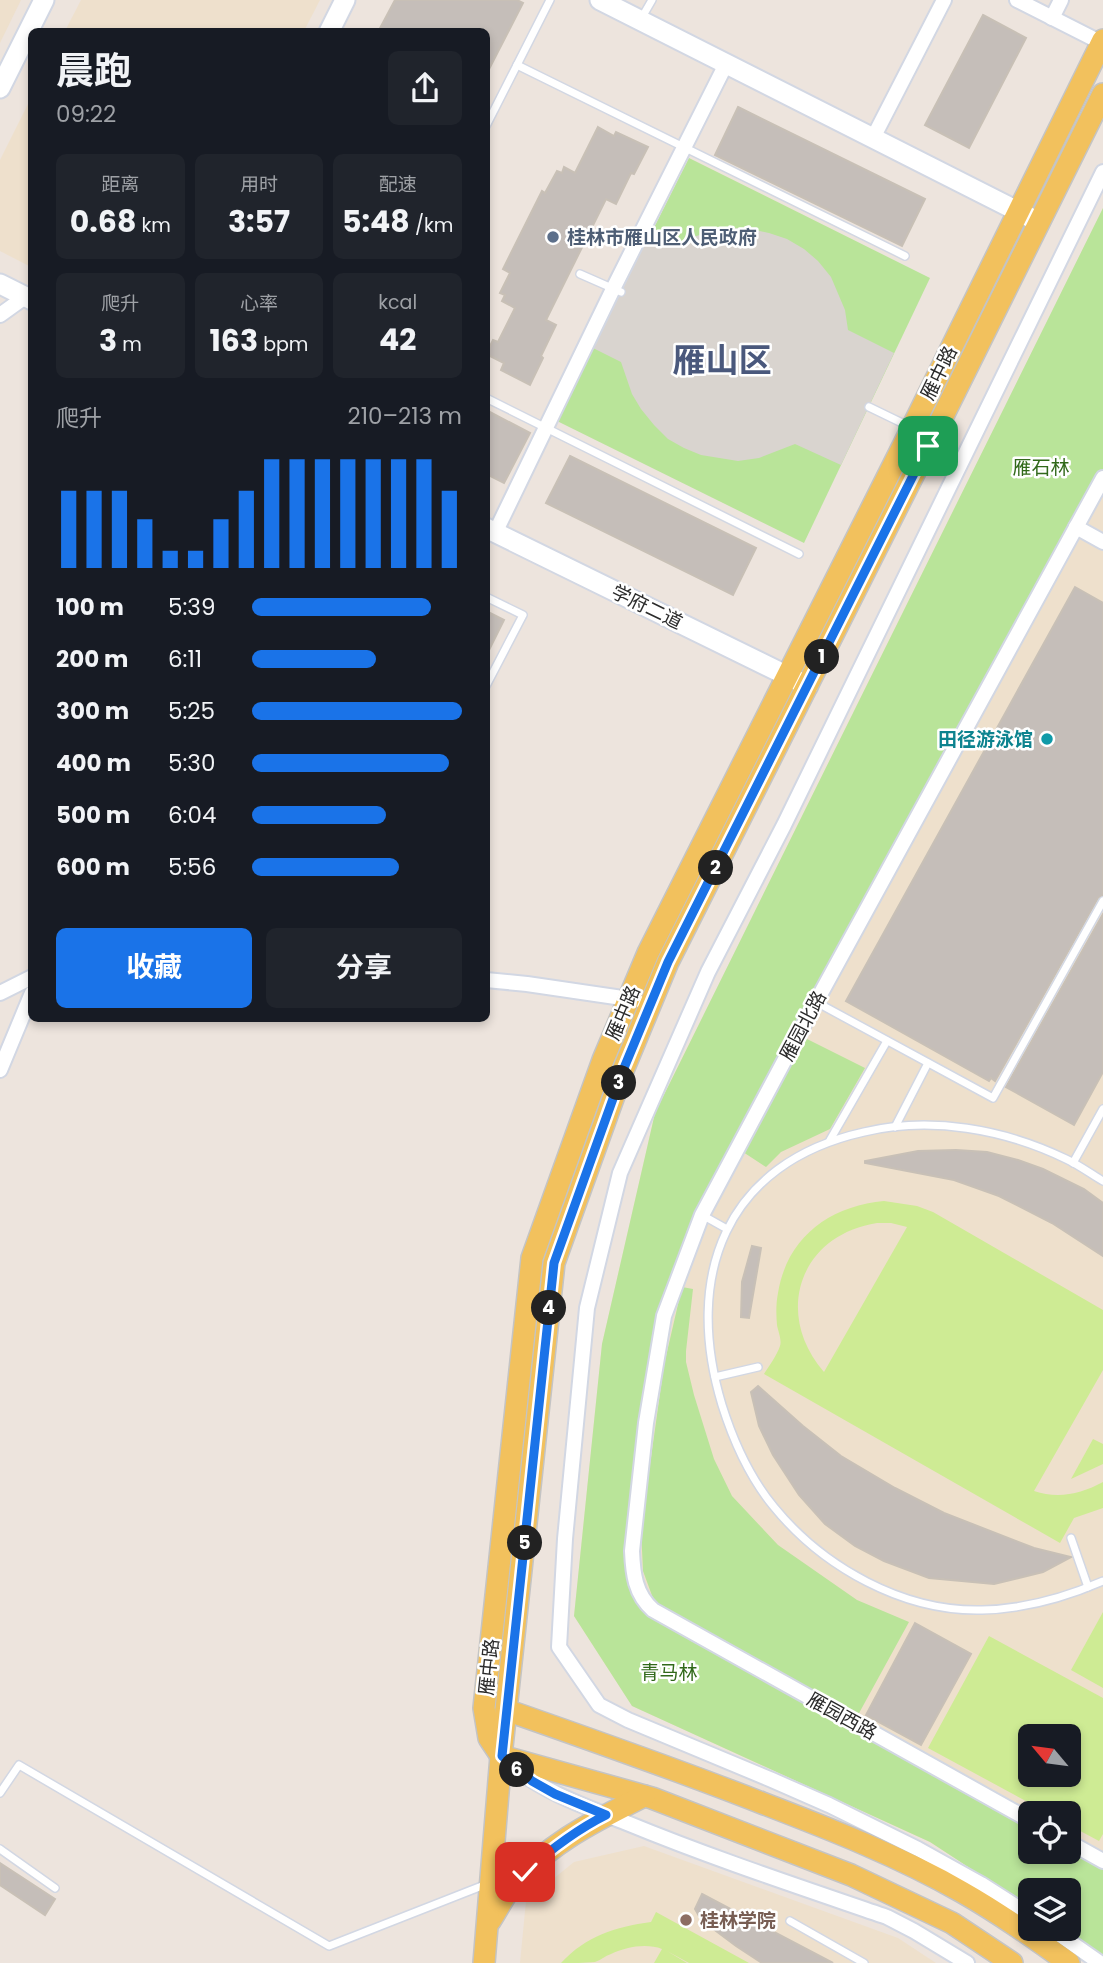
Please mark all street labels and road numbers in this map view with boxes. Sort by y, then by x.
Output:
street label: 雁中路 [914,341,964,405]
street label: 学府二道 [607,578,687,636]
street label: 雁中路 [599,981,647,1045]
street label: 雁园北路 [773,986,833,1066]
street label: 雁中路 [473,1637,505,1697]
street label: 雁园西路 [802,1686,882,1746]

